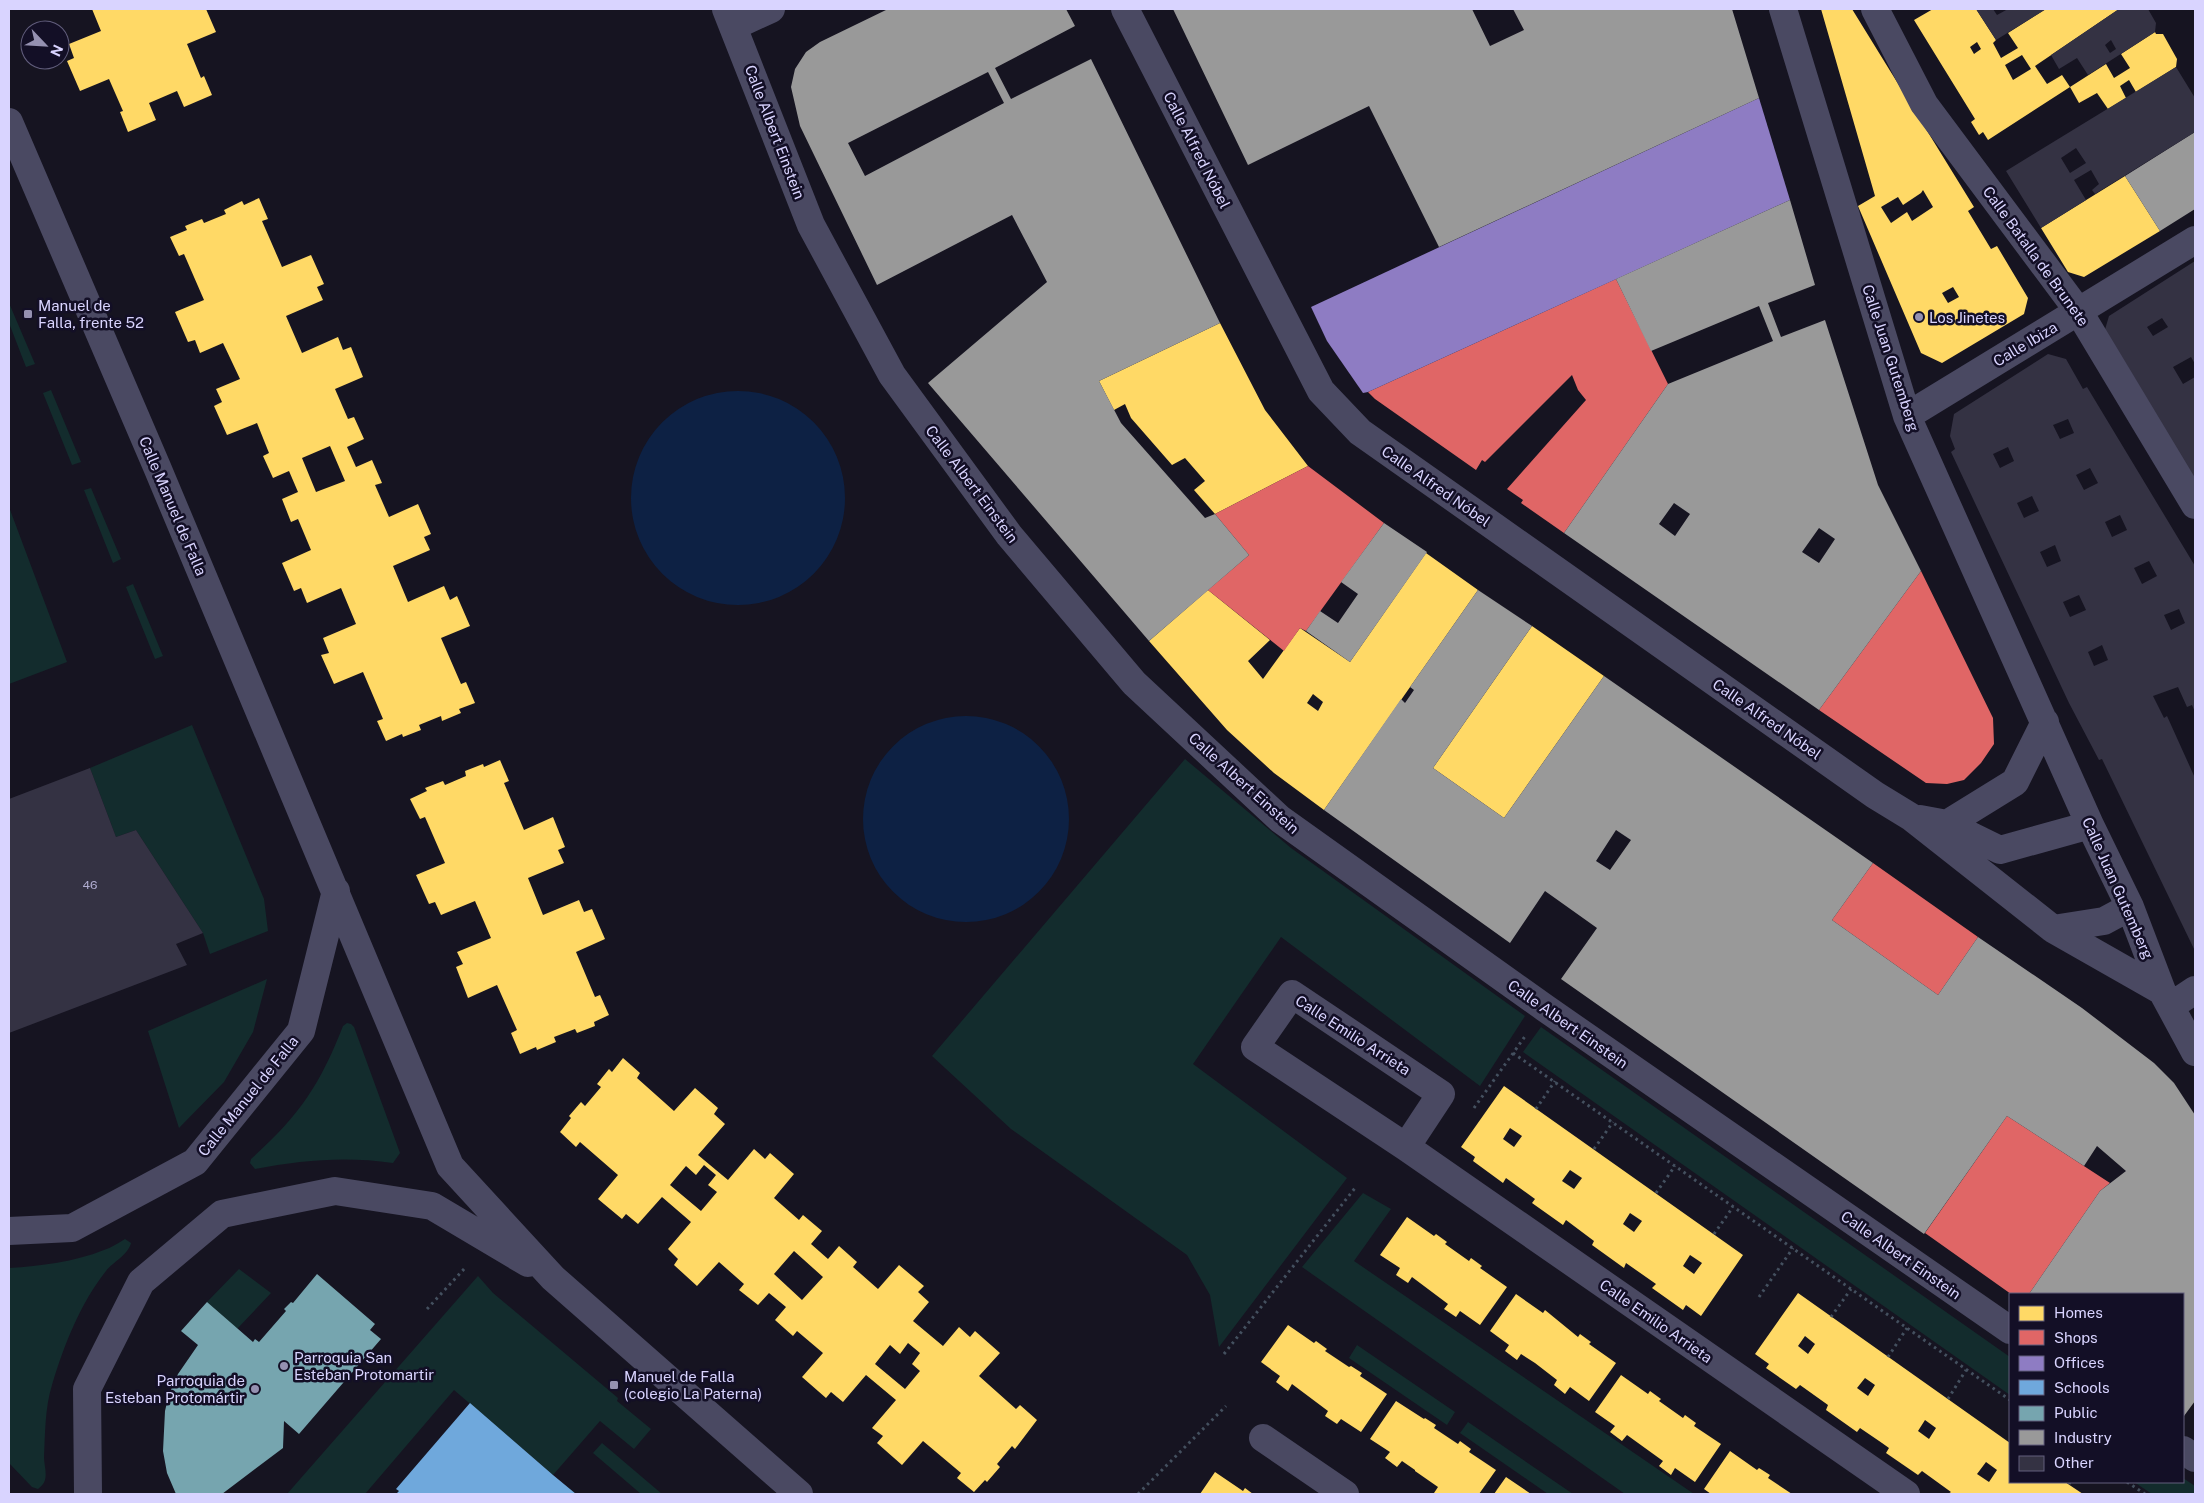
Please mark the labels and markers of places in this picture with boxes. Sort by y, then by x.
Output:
place label: Manuel de Falla, frente 52 [38,297,144,331]
marker: Manuel de Falla, frente 52 [22,308,34,320]
place label: Los Jinetes [1929,309,2005,326]
marker: Los Jinetes [1913,311,1925,323]
place label: Parroquia San Esteban Protomartir [294,1349,434,1383]
marker: Parroquia San Esteban Protomartir [278,1360,290,1372]
place label: Manuel de Falla (colegio La Paterna) [624,1368,762,1402]
place label: Parroquia de Esteban Protomártir [105,1372,245,1406]
marker: Manuel de Falla (colegio La Paterna) [608,1379,620,1391]
marker: Parroquia de Esteban Protomártir [249,1383,261,1395]

